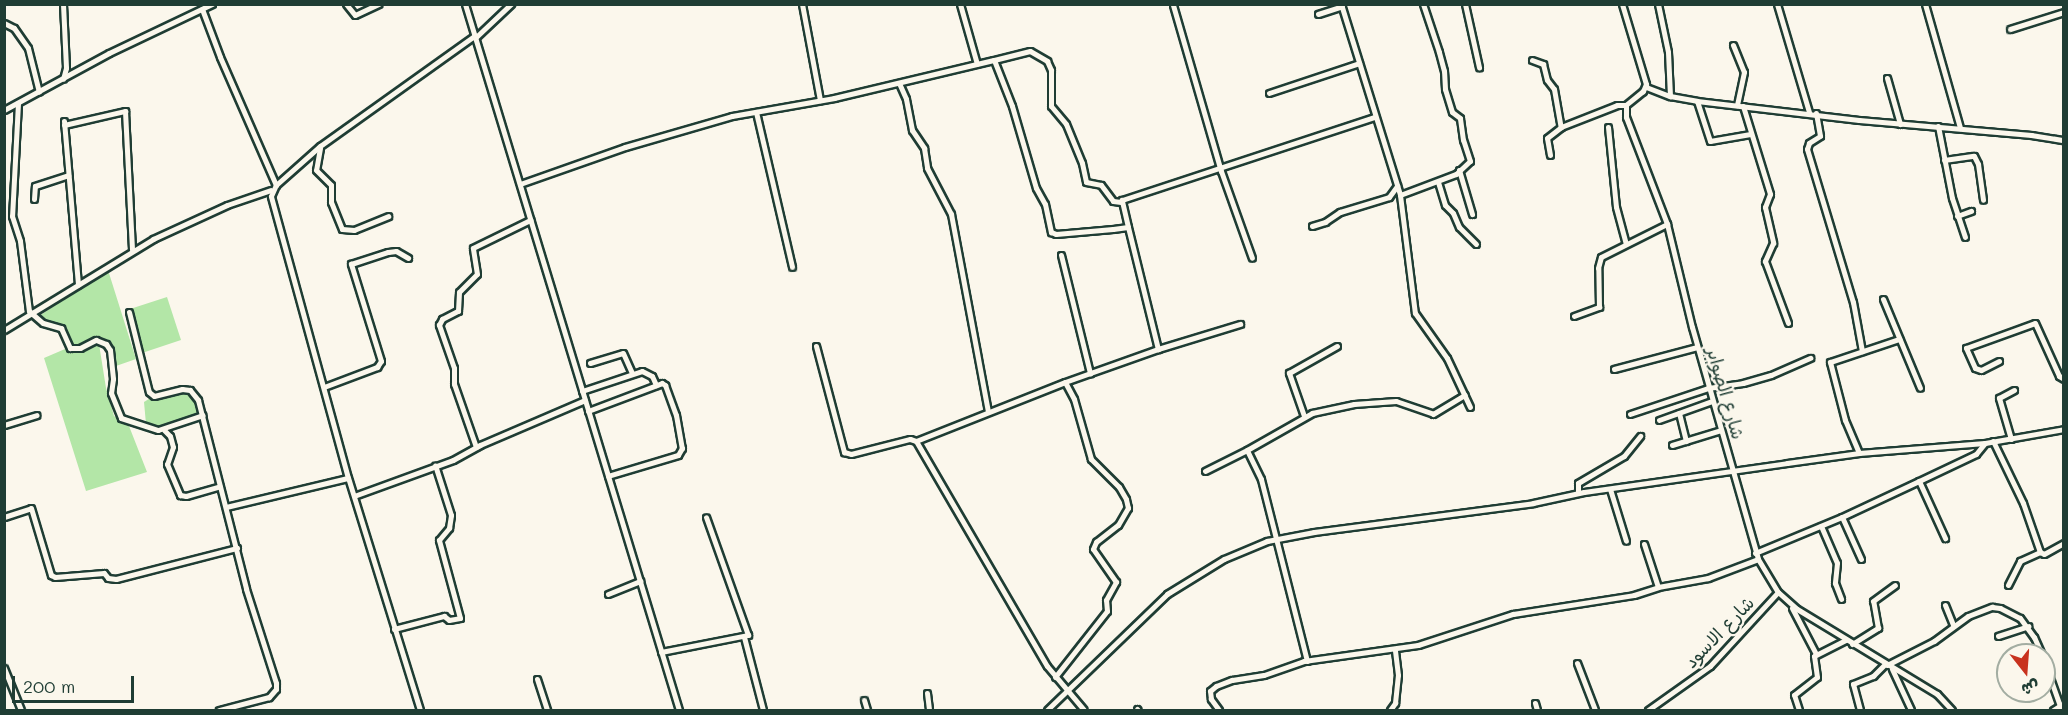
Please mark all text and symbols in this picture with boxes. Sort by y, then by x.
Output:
street label: شارع الصوابر [1703,344,1749,442]
street label: شارع الاسود [1680,592,1758,672]
north arrow [1996,643,2056,703]
scale bar [15,664,136,702]
text: 200 m [23,674,75,698]
text: ش [2019,676,2042,701]

